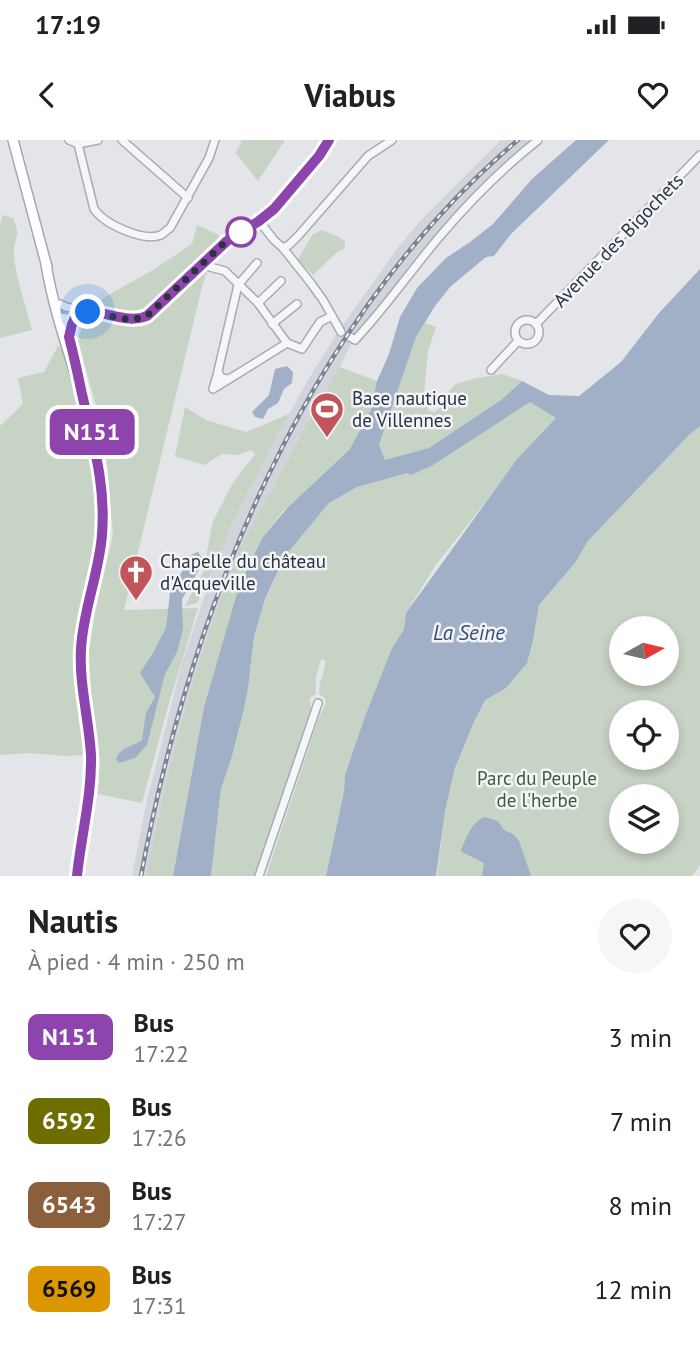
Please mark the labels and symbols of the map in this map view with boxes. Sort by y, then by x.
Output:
street label: Avenue des Bigochets [548,168,688,312]
unlabelled marker [226,217,256,247]
your location [70,294,105,329]
place label: Base nautique de Villennes [352,386,467,432]
sports icon: Base nautique de Villennes [308,390,346,439]
line badge: N151 [43,409,141,455]
place label: Chapelle du château d'Acqueville [160,549,326,595]
church icon: Chapelle du château d'Acqueville [117,553,155,602]
north arrow [609,616,679,686]
water label: La Seine [433,619,505,646]
park label: Parc du Peuple de l'herbe [477,766,597,812]

